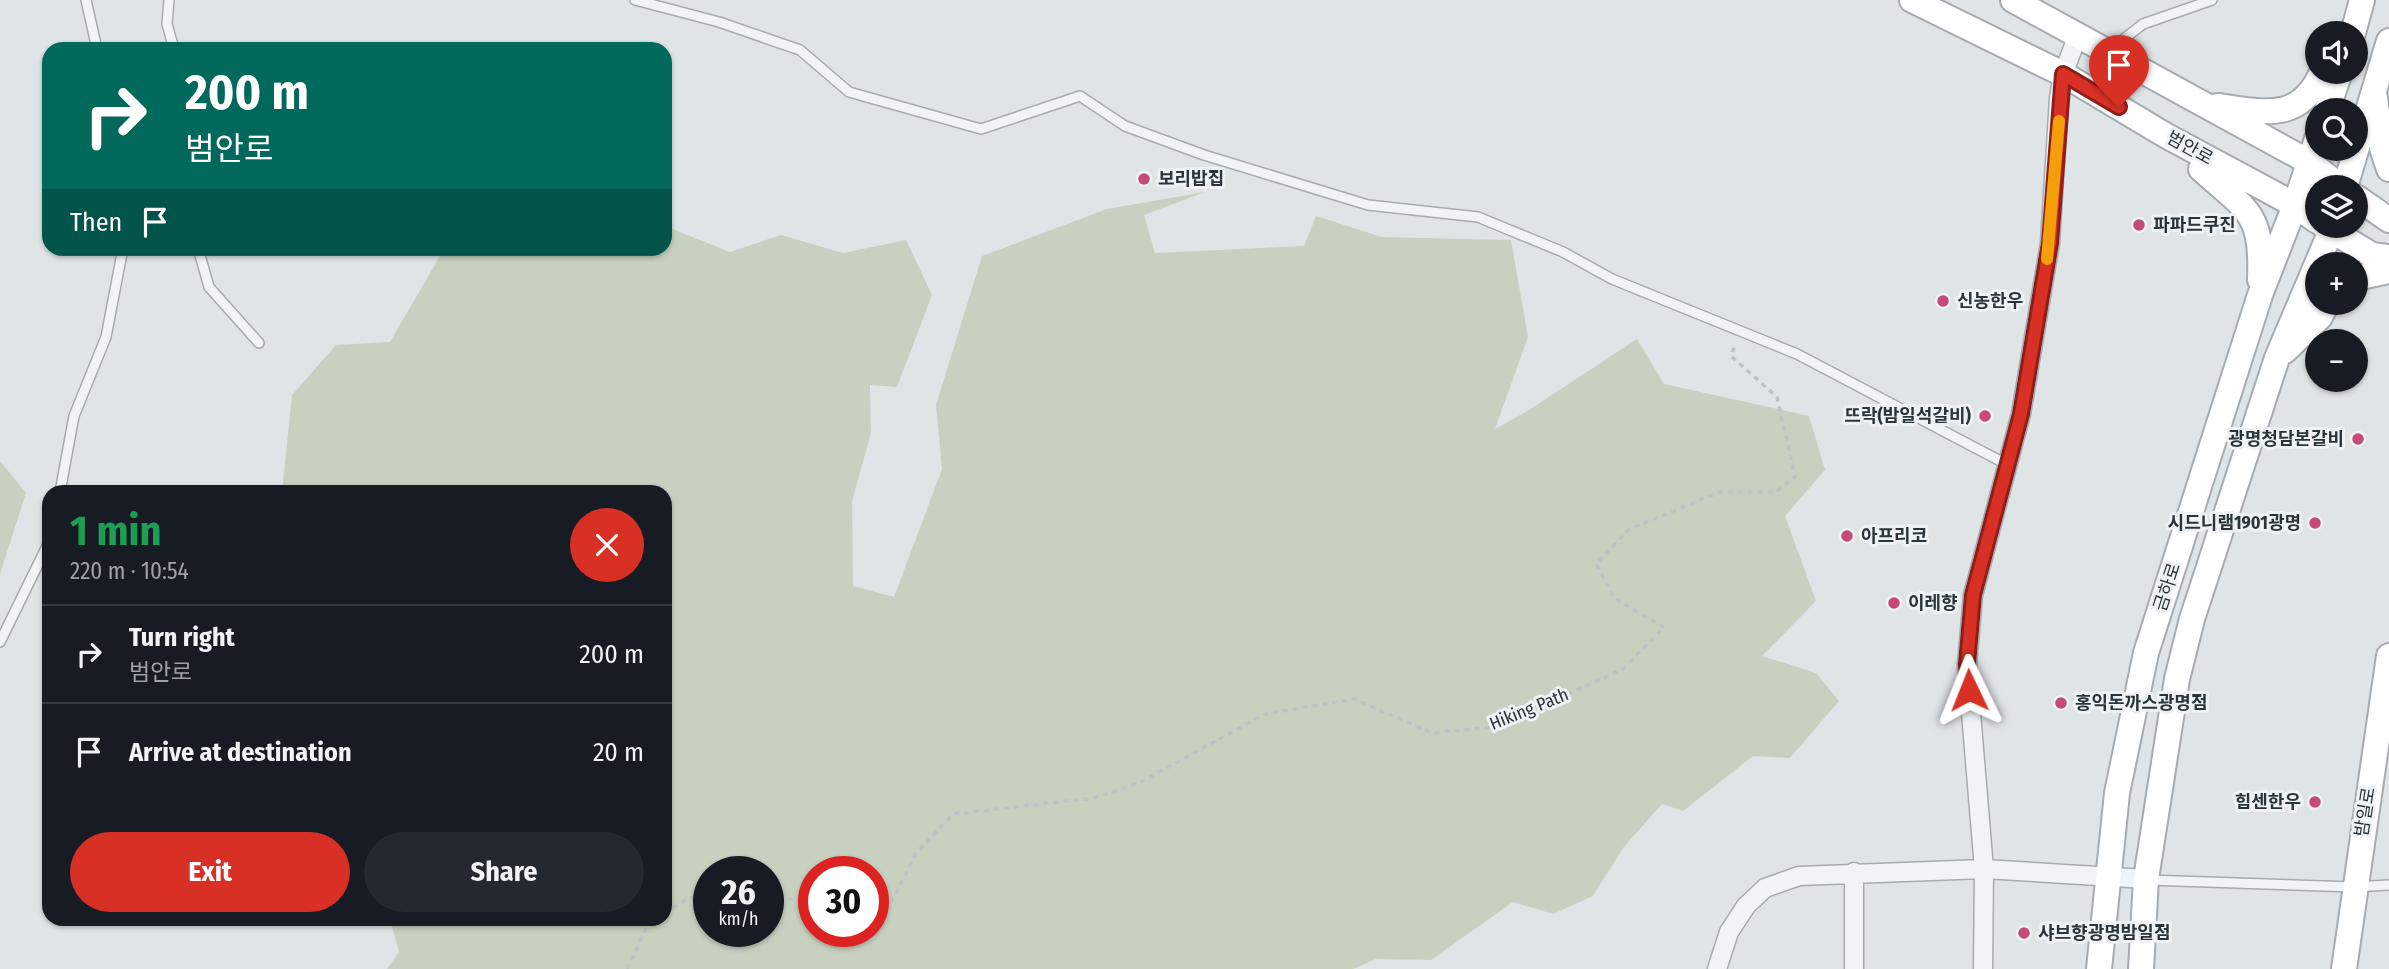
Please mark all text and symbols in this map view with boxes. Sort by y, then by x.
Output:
map controls [2305,21,2368,392]
button: sound [2305,21,2368,84]
pin [2089,35,2149,107]
icon: arrive [2100,46,2138,84]
text: 200 m [185,63,309,122]
icon: right [70,70,161,161]
button: search [2305,98,2368,161]
street label: 범안로 [2163,126,2217,170]
text: 범안로 [185,130,273,168]
place label: 보리밥집 [1158,168,1224,190]
marker: 보리밥집 [1136,171,1152,187]
button: layers [2305,175,2368,238]
icon: arrive [136,203,174,241]
text: Then [70,207,122,238]
place label: 파파드쿠진 [2153,214,2236,236]
marker: 파파드쿠진 [2131,217,2147,233]
button: + [2305,252,2368,315]
place label: 신농한우 [1957,290,2023,312]
marker: 신농한우 [1935,293,1951,309]
button: − [2305,329,2368,392]
place label: 뜨락(밤일석갈비) [1844,405,1972,427]
marker: 뜨락(밤일석갈비) [1977,408,1993,424]
place label: 광명청담본갈비 [2228,428,2344,450]
marker: 광명청담본갈비 [2350,431,2366,447]
text: 1 min [70,506,161,556]
button: close [570,508,644,582]
place label: 시드니램1901광명 [2168,512,2301,534]
marker: 시드니램1901광명 [2307,515,2323,531]
place label: 아프리코 [1861,525,1927,547]
marker: 아프리코 [1839,528,1855,544]
text: 220 m · 10:54 [70,557,189,585]
street label: 금하로 [2149,560,2185,614]
place label: 이레향 [1908,592,1958,614]
marker: 이레향 [1886,595,1902,611]
text: Turn right [129,622,235,653]
icon: right [70,635,108,673]
text: 200 m [579,639,644,670]
position arrow [1932,653,2006,727]
text: 범안로 [129,658,192,686]
street label: Hiking Path [1486,683,1572,735]
place label: 홍익돈까스광명점 [2075,692,2207,714]
marker: 홍익돈까스광명점 [2053,695,2069,711]
icon: arrive [70,733,108,771]
text: Arrive at destination [129,737,352,768]
text: 20 m [593,737,644,768]
street label: 밤일로 [2350,786,2380,838]
place label: 힘센한우 [2235,791,2301,813]
marker: 힘센한우 [2307,794,2323,810]
button: Exit [70,832,350,912]
button: Share [364,832,644,912]
speed limit sign: 30 [798,856,889,947]
text: 26 [721,871,756,913]
text: km/h [718,908,759,930]
place label: 샤브향광명밤일점 [2038,922,2170,944]
marker: 샤브향광명밤일점 [2016,925,2032,941]

